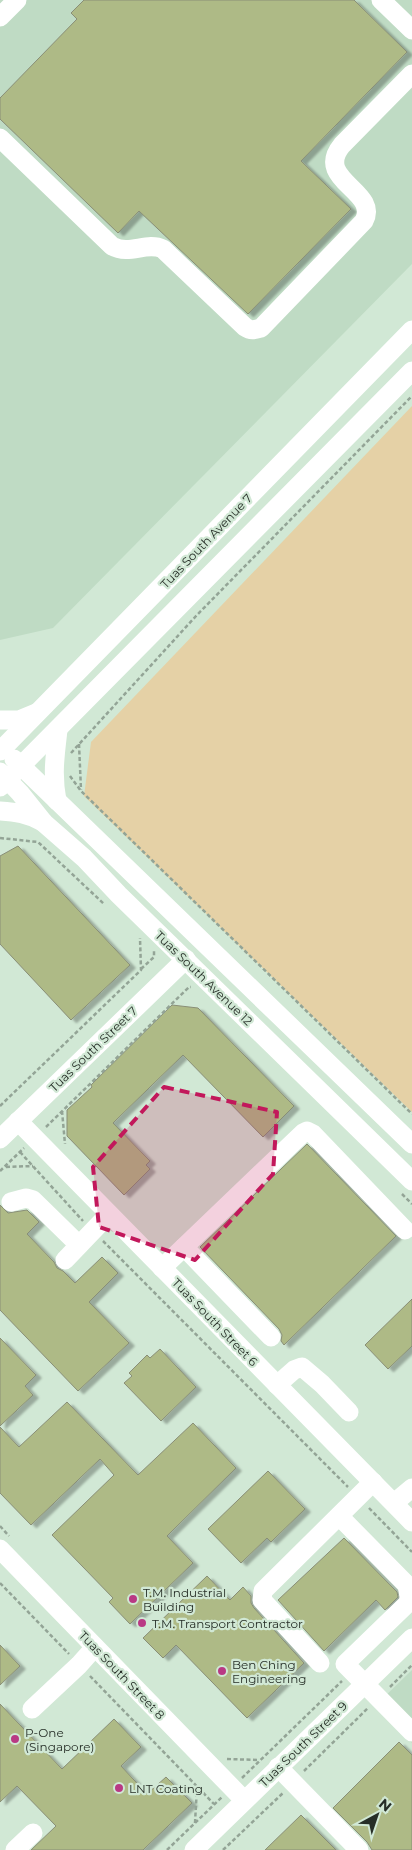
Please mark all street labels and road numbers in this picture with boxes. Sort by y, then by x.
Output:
street label: Tuas South Avenue 7 [157,491,255,591]
street label: Tuas South Avenue 12 [152,928,256,1029]
street label: Tuas South Street 7 [46,1003,140,1095]
street label: Tuas South Street 6 [169,1275,261,1369]
street label: Tuas South Street 8 [76,1628,168,1723]
street label: Tuas South Street 9 [256,1698,350,1790]

